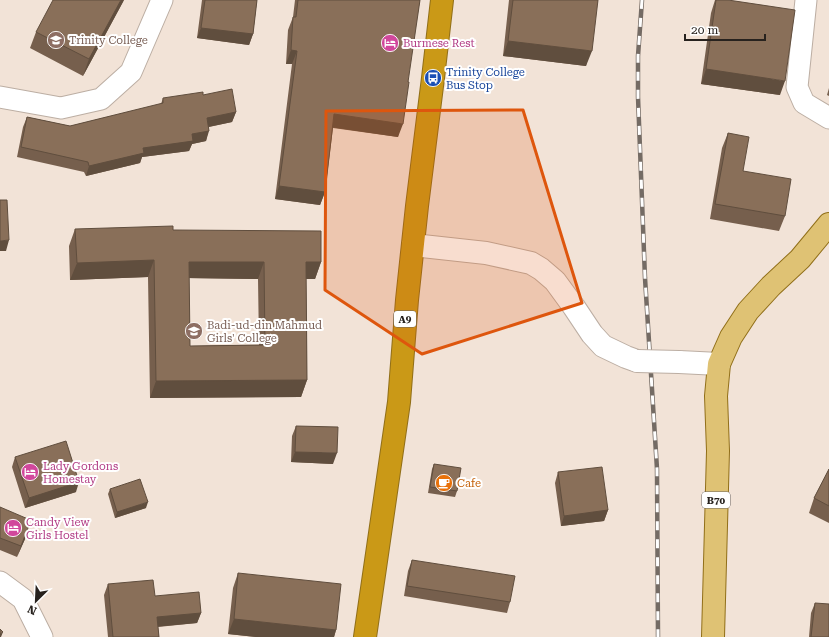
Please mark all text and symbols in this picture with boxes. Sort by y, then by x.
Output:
scale bar [685,16,765,42]
text: 20 m [691,23,718,37]
school or university icon: Trinity College [46,30,66,50]
hotel icon: Burmese Rest [380,33,400,53]
place label: Trinity College [69,34,148,47]
place label: Burmese Rest [403,37,475,50]
place label: Trinity College Bus Stop [446,66,525,92]
bus stop icon: Trinity College Bus Stop [423,68,443,88]
road number: A9 [394,311,416,327]
place label: Badi-ud-din Mahmud Girls' College [207,319,322,345]
school or university icon: Badi-ud-din Mahmud Girls' College [184,321,204,341]
place label: Lady Gordons Homestay [43,460,118,486]
hotel icon: Lady Gordons Homestay [20,462,40,482]
cafe icon: Cafe [434,473,454,493]
place label: Cafe [457,477,481,490]
road number: B70 [702,492,730,508]
place label: Candy View Girls Hostel [26,516,90,542]
hotel icon: Candy View Girls Hostel [3,518,23,538]
north arrow [16,581,56,621]
text: N [25,602,39,617]

